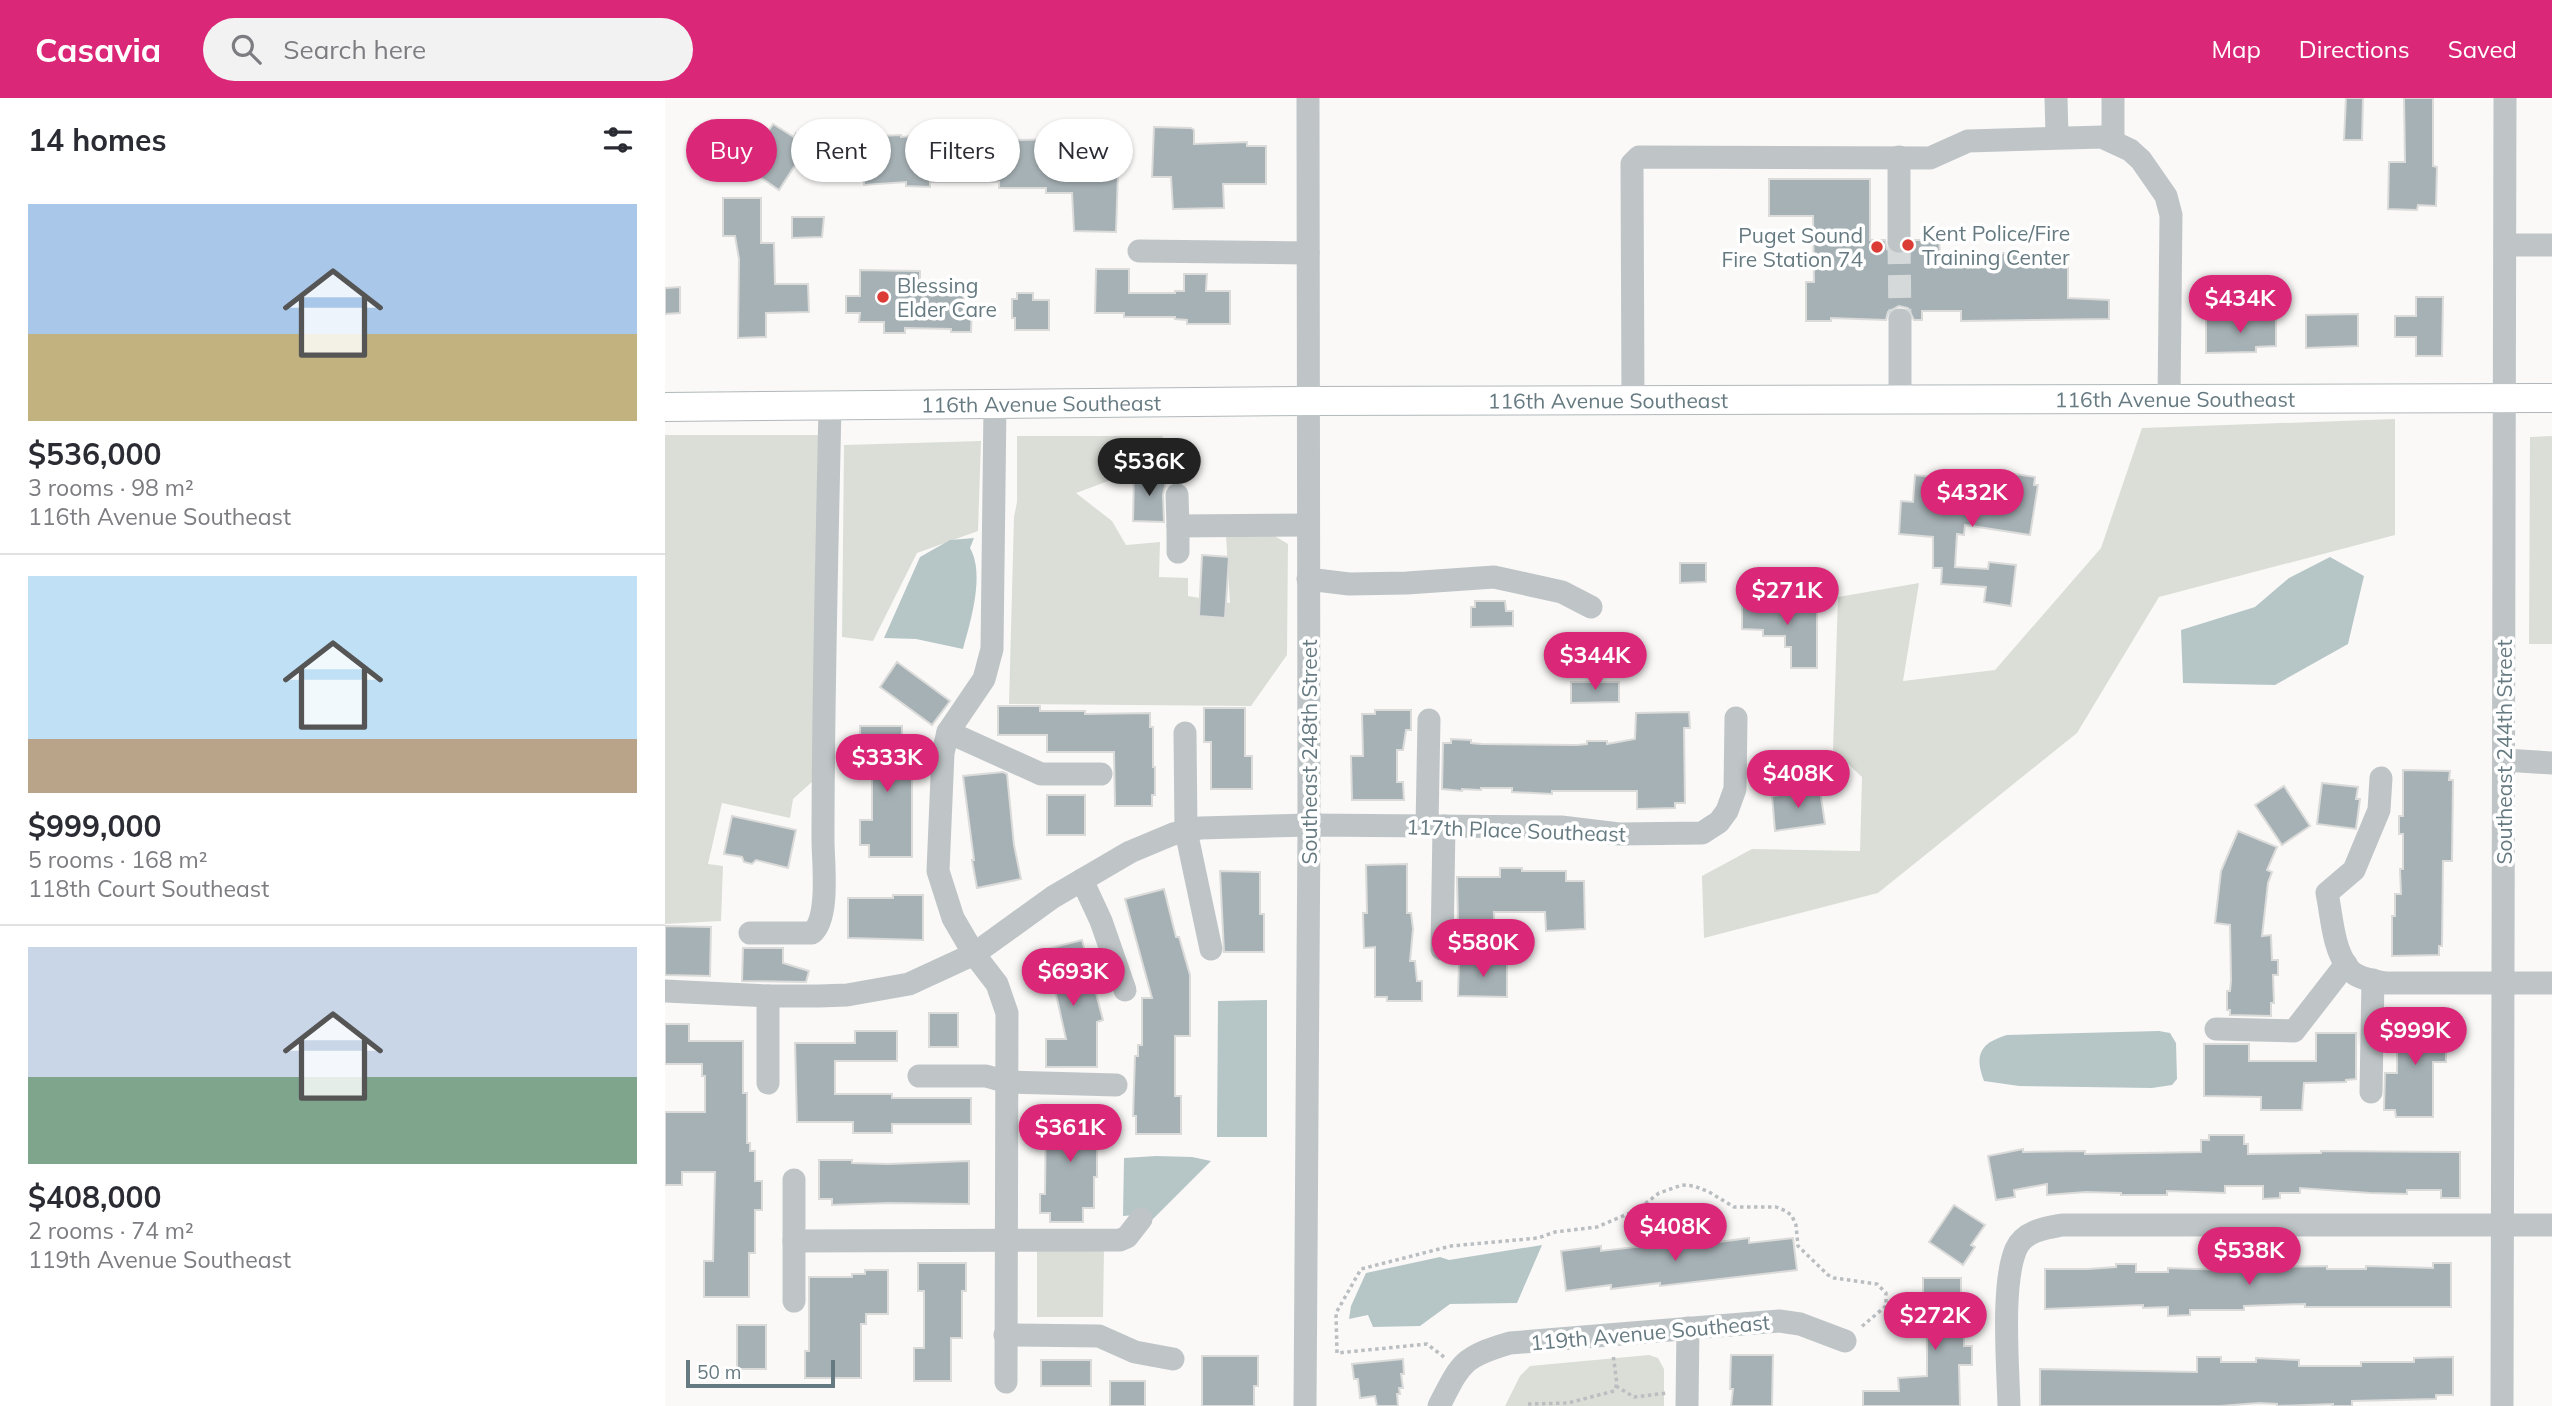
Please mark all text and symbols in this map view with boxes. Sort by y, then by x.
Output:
search box [203,18,693,81]
text: Casavia [35,29,161,70]
icon: search [227,30,265,68]
text: Search here [283,33,426,66]
text: Map [2211,34,2261,64]
text: Directions [2299,34,2410,64]
text: Saved [2448,34,2517,64]
chip: Buy [686,119,777,182]
chip: Rent [791,119,891,182]
chip: Filters [905,119,1020,182]
chip: New [1034,119,1133,182]
text: 14 homes [28,121,167,159]
icon: filters [599,121,637,159]
place label: Kent Police/Fire Training Center [1922,220,2070,270]
place label: Puget Sound Fire Station 74 [1721,222,1863,272]
marker: Kent Police/Fire Training Center [1900,237,1916,253]
marker: Puget Sound Fire Station 74 [1869,239,1885,255]
icon: home [270,250,396,376]
place label: Blessing Elder Care [897,272,997,322]
pin: $434K [2191,275,2289,335]
text: $434K [2205,283,2275,312]
marker: Blessing Elder Care [875,289,891,305]
street label: 116th Avenue Southeast [2055,386,2295,412]
street label: 116th Avenue Southeast [1488,387,1728,414]
street label: 116th Avenue Southeast [921,389,1161,418]
text: $536,000 [28,435,161,473]
pin: $536K [1100,438,1198,498]
text: $536K [1114,446,1184,475]
pin: $432K [1923,470,2021,529]
text: 3 rooms · 98 m² [28,473,194,502]
text: $432K [1937,477,2007,506]
text: 116th Avenue Southeast [28,502,291,531]
pin: $271K [1738,568,1836,627]
text: $271K [1752,575,1822,604]
icon: home [270,622,396,748]
pin: $344K [1546,632,1644,692]
street label: Southeast 248th Street [1296,639,1322,865]
street label: Southeast 244th Street [2491,639,2517,865]
text: $344K [1560,640,1630,669]
pin: $333K [838,734,936,794]
text: $333K [852,742,922,771]
pin: $408K [1749,750,1847,810]
text: $408K [1763,758,1833,787]
text: $999,000 [28,807,161,845]
street label: 117th Place Southeast [1406,813,1626,847]
text: 5 rooms · 168 m² [28,845,208,874]
text: 118th Court Southeast [28,874,269,903]
pin: $580K [1434,920,1532,979]
text: $580K [1448,927,1518,956]
pin: $693K [1024,948,1122,1008]
text: $693K [1038,956,1108,985]
icon: home [270,993,396,1119]
pin: $999K [2366,1007,2464,1067]
text: $999K [2380,1015,2450,1044]
pin: $361K [1021,1104,1119,1164]
text: $361K [1035,1112,1105,1141]
text: $408,000 [28,1178,161,1216]
pin: $408K [1626,1204,1724,1263]
text: $408K [1640,1211,1710,1240]
text: 2 rooms · 74 m² [28,1216,194,1245]
pin: $538K [2200,1228,2298,1287]
text: $538K [2214,1235,2284,1264]
text: 119th Avenue Southeast [28,1245,291,1274]
pin: $272K [1886,1292,1984,1352]
text: $272K [1900,1300,1970,1329]
street label: 119th Avenue Southeast [1529,1309,1771,1355]
scale bar [686,1357,835,1389]
text: 50 m [697,1360,741,1384]

